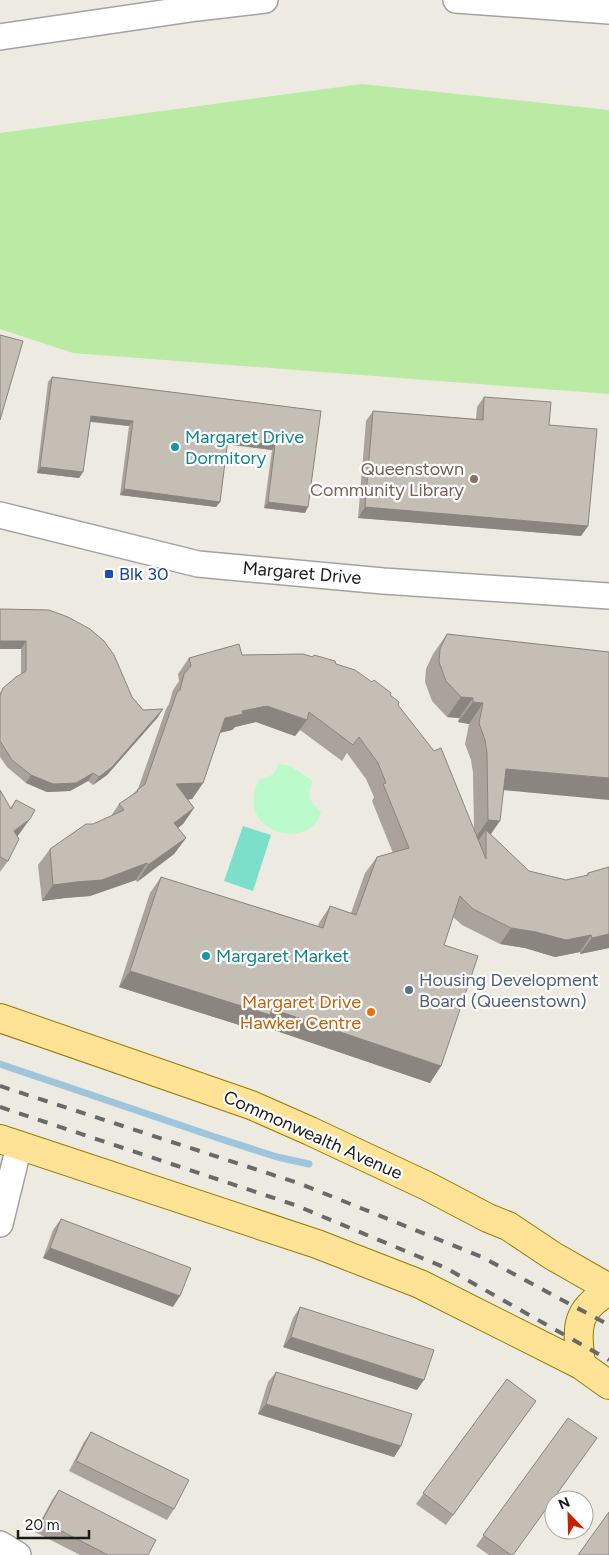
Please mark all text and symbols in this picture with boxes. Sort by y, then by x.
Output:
place label: Margaret Drive Dormitory [185,426,304,469]
marker: Margaret Drive Dormitory [169,441,181,453]
place label: Queenstown Community Library [310,458,465,501]
marker: Queenstown Community Library [468,473,480,485]
street label: Margaret Drive [242,557,362,589]
place label: Blk 30 [119,563,168,585]
marker: Blk 30 [103,568,115,580]
place label: Margaret Market [216,945,349,967]
marker: Margaret Market [200,950,212,962]
place label: Housing Development Board (Queenstown) [419,969,599,1012]
marker: Housing Development Board (Queenstown) [403,984,415,996]
place label: Margaret Drive Hawker Centre [240,991,361,1034]
marker: Margaret Drive Hawker Centre [365,1006,377,1018]
street label: Commonwealth Avenue [220,1086,406,1184]
north arrow [544,1490,594,1540]
text: N [556,1494,572,1513]
scale bar [18,1508,89,1540]
text: 20 m [25,1516,59,1534]

